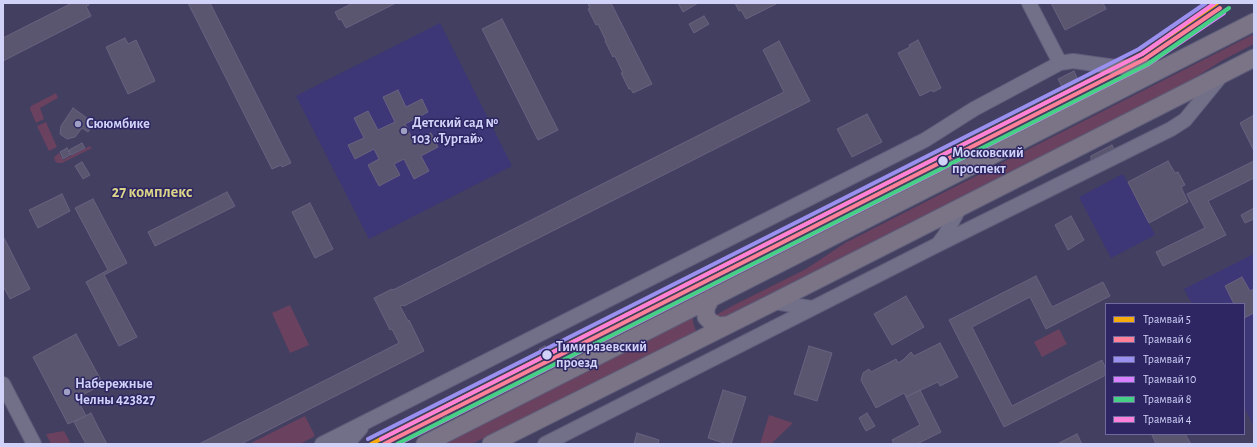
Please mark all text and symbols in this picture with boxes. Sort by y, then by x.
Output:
place label: Детский сад № 103 «Тургай» [412,115,498,148]
place label: Сююмбике [86,116,150,132]
marker: Сююмбике [73,119,83,129]
marker: Детский сад № 103 «Тургай» [399,126,409,136]
place label: Московский проспект [952,145,1024,178]
marker: Московский проспект [936,154,950,168]
district label: 27 комплекс [112,182,192,202]
legend [1105,303,1245,435]
text: Трамвай 5 [1143,313,1191,325]
text: Трамвай 6 [1143,333,1192,345]
place label: Тимирязевский проезд [556,339,647,372]
marker: Тимирязевский проезд [540,348,554,362]
text: Трамвай 7 [1143,353,1191,365]
text: Трамвай 10 [1143,373,1196,385]
place label: Набережные Челны 423827 [75,376,155,408]
marker: Набережные Челны 423827 [62,387,72,397]
text: Трамвай 8 [1143,393,1192,405]
text: Трамвай 4 [1143,413,1192,425]

